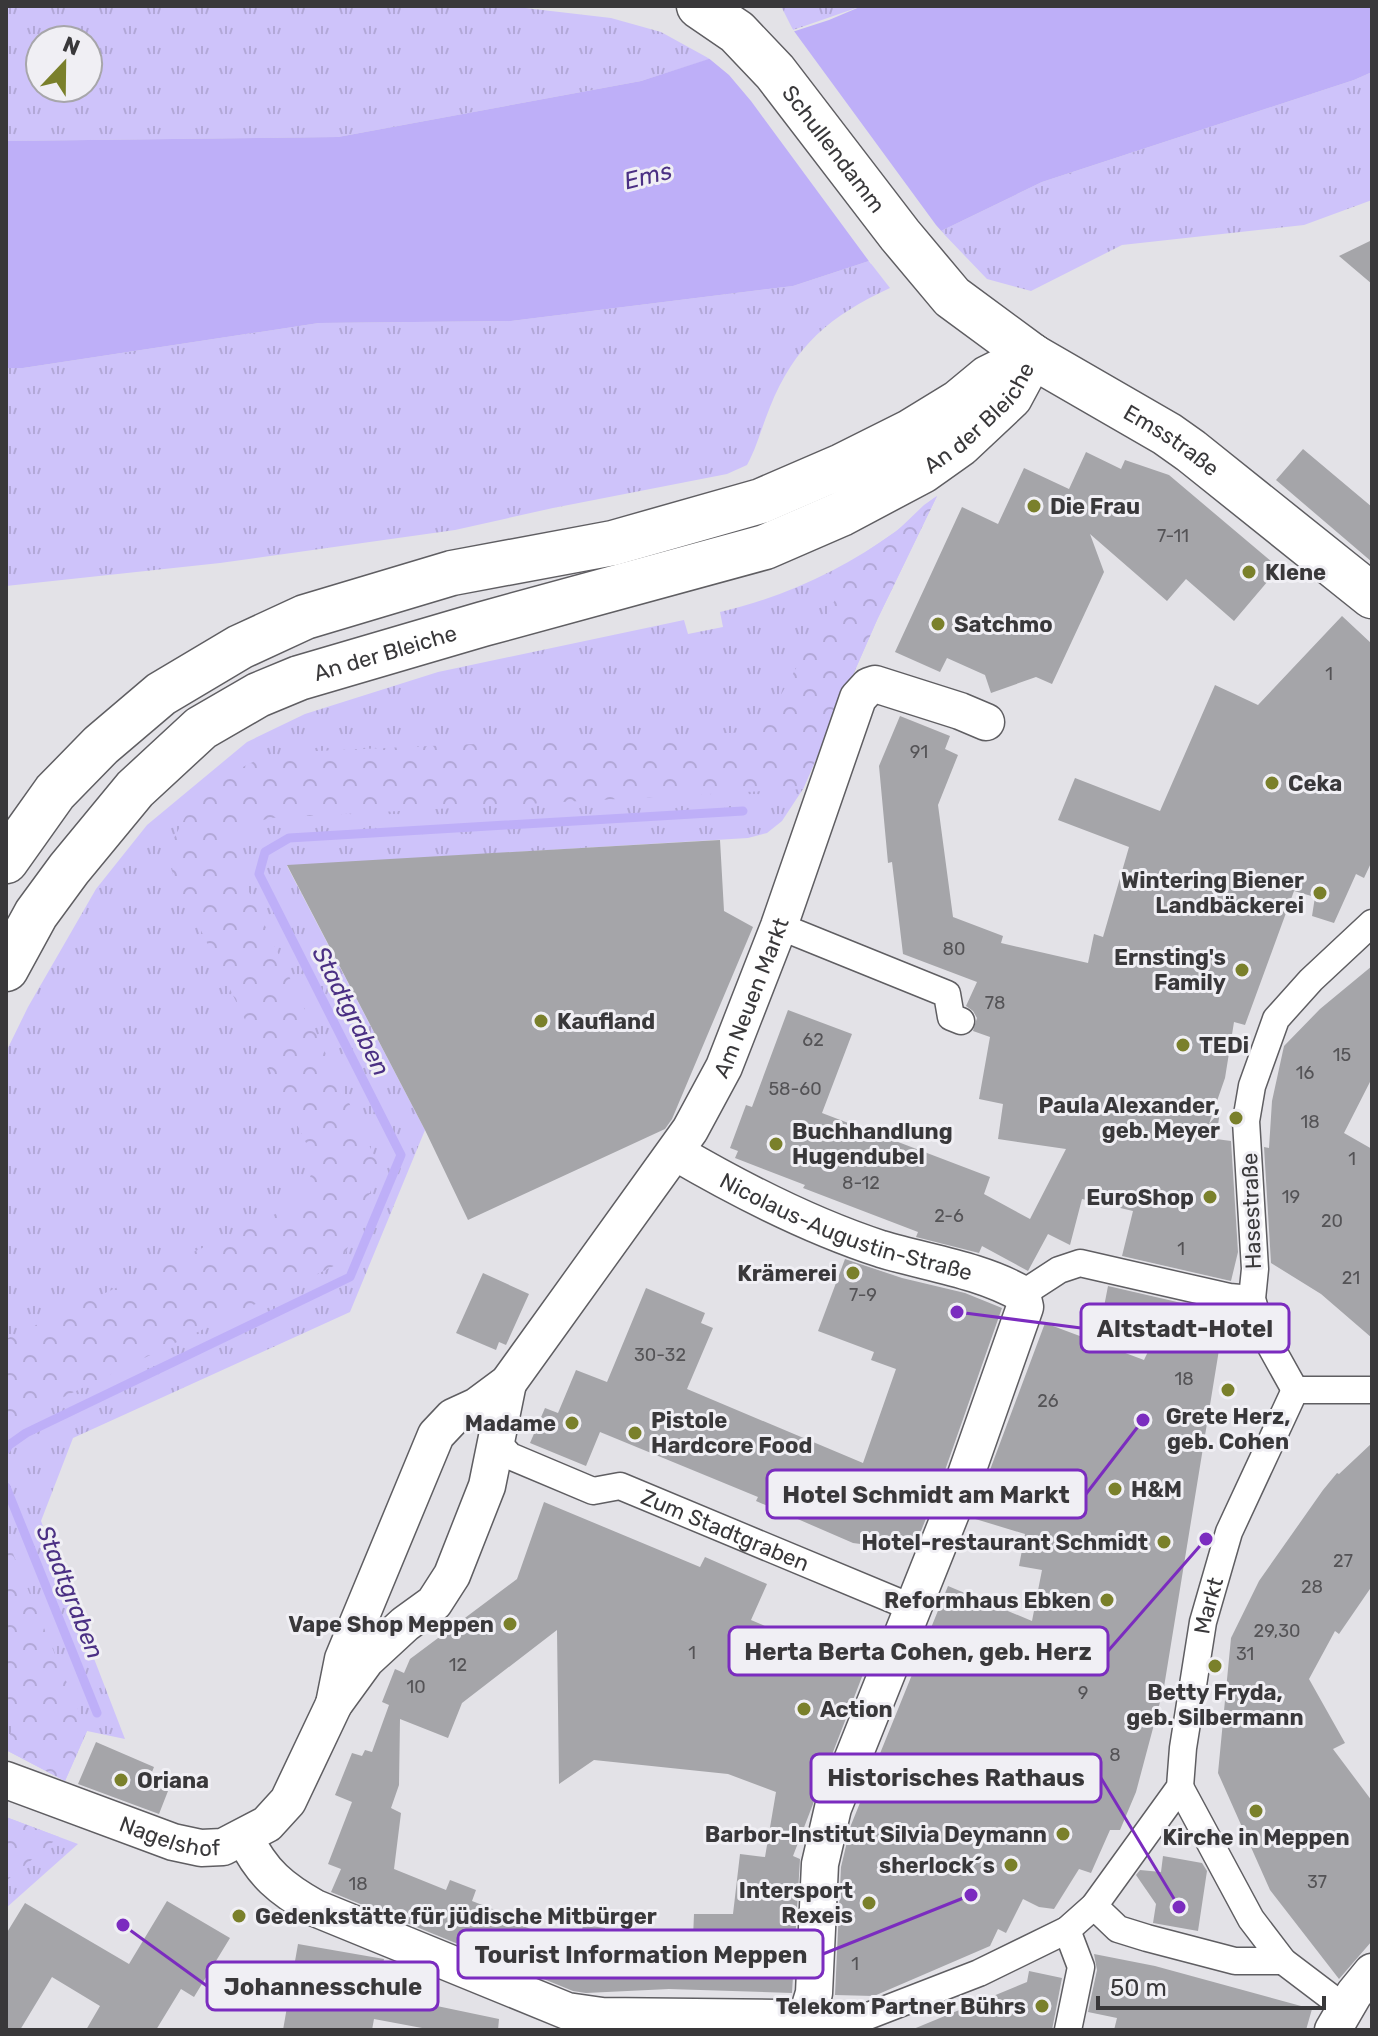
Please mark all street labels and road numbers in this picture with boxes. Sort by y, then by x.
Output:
street label: Schullendamm [776,80,891,218]
street label: An der Bleiche [919,358,1040,479]
street label: Emsstraße [1119,399,1225,482]
street label: An der Bleiche [311,619,460,687]
street label: Am Neuen Markt [708,914,795,1083]
street label: Hasestraße [1236,1152,1267,1270]
street label: Nicolaus-Augustin-Straße [715,1167,976,1286]
street label: Zum Stadtgraben [637,1483,813,1577]
street label: Markt [1188,1574,1229,1636]
street label: Nagelshof [116,1810,221,1862]

